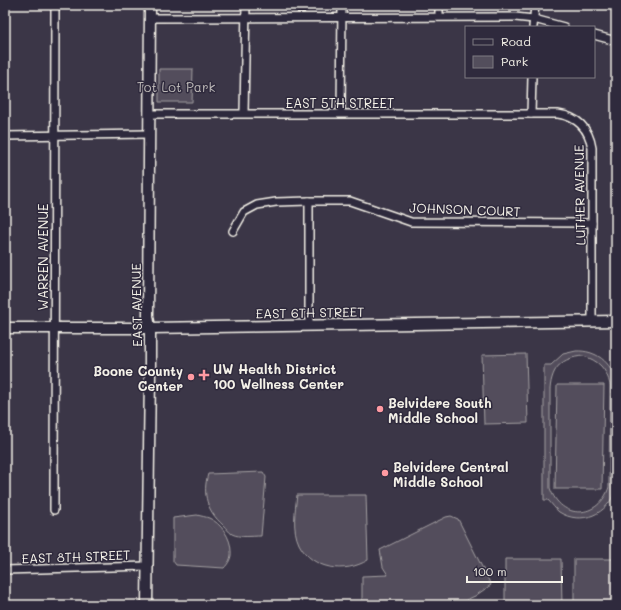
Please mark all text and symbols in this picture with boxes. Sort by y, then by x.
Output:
legend [465,26,595,78]
text: Road [501,33,531,49]
text: Park [501,53,528,69]
park label: Tot Lot Park [137,78,215,95]
street label: EAST 5TH STREET [286,94,394,111]
street label: LUTHER AVENUE [570,145,588,245]
street label: JOHNSON COURT [409,199,521,219]
street label: WARREN AVENUE [34,204,51,310]
street label: EAST AVENUE [127,263,145,347]
street label: EAST 6TH STREET [255,303,365,321]
place label: UW Health District 100 Wellness Center [213,360,344,392]
place label: Boone County Center [93,362,183,394]
marker: UW Health District 100 Wellness Center [198,369,210,381]
marker: Boone County Center [186,372,196,382]
place label: Belvidere South Middle School [388,394,492,426]
marker: Belvidere South Middle School [375,404,385,414]
place label: Belvidere Central Middle School [393,458,509,490]
marker: Belvidere Central Middle School [380,468,390,478]
street label: EAST 8TH STREET [21,546,131,566]
scale bar [467,558,562,584]
text: 100 m [473,563,507,579]

